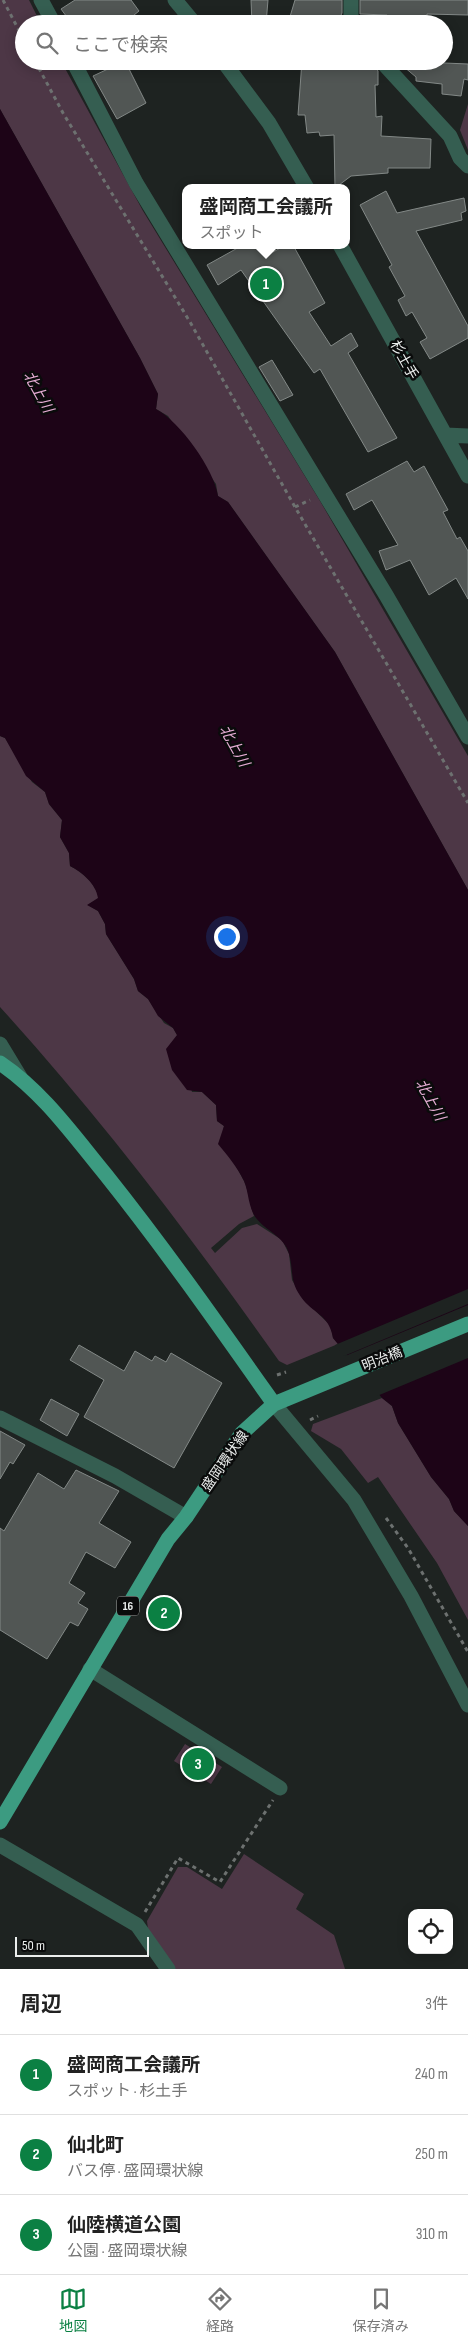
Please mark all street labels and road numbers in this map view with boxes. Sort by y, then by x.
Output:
street label: 杉土手 [386,338,422,382]
street label: 明治橋 [359,1343,405,1375]
street label: 盛岡環状線 [198,1427,252,1495]
road number: 16 [117,1596,139,1615]

